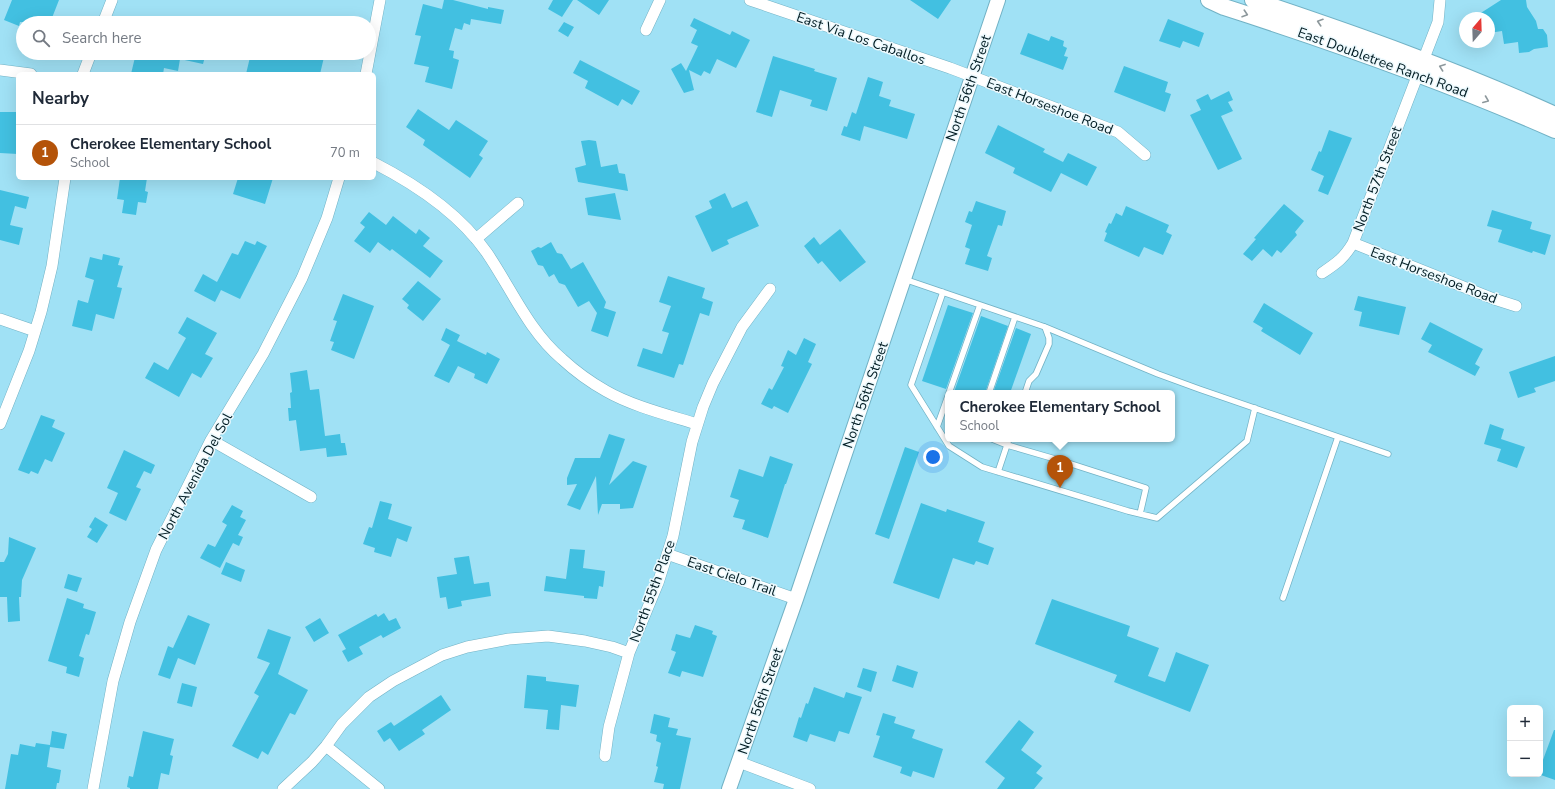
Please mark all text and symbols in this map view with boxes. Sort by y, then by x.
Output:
street label: East Via Los Caballos [794,7,928,70]
one-way arrow [1242,9,1249,17]
north arrow [1459,12,1495,48]
search box [16,16,376,60]
one-way arrow [1316,18,1323,27]
street label: East Doubletree Ranch Road [1295,23,1471,102]
icon: search [30,27,52,49]
text: Search here [62,28,142,48]
street label: North 56th Street [941,32,996,144]
one-way arrow [1438,63,1445,71]
street label: East Horseshoe Road [984,74,1116,139]
text: Nearby [32,87,89,110]
one-way arrow [1482,95,1490,103]
street label: North 57th Street [1349,124,1406,235]
text: Cherokee Elementary School [70,134,271,154]
text: 1 [41,144,49,162]
text: 70 m [330,144,360,162]
text: School [70,154,110,172]
street label: East Horseshoe Road [1368,243,1500,308]
street label: North 56th Street [838,339,893,451]
popup [945,390,1175,442]
text: Cherokee Elementary School [959,397,1161,417]
street label: North Avenida Del Sol [154,409,237,543]
text: School [959,417,999,435]
your location [923,447,943,467]
pin: 1 [1047,455,1073,488]
street label: North 55th Place [625,537,680,645]
street label: East Cielo Trail [685,552,780,601]
street label: North 56th Street [733,645,788,757]
map controls [1507,705,1543,777]
button: + [1507,705,1543,741]
button: − [1507,741,1543,777]

